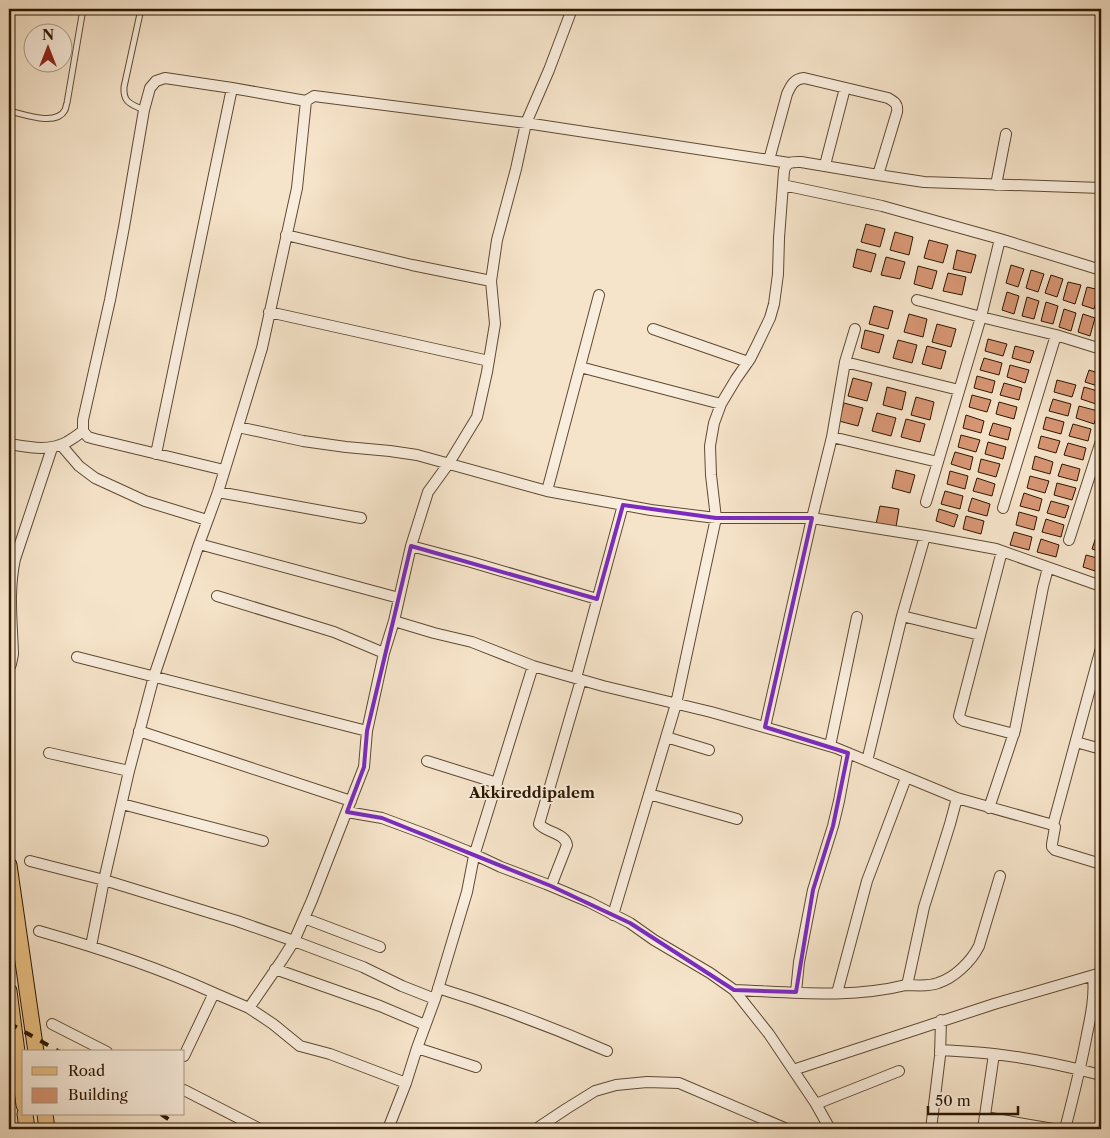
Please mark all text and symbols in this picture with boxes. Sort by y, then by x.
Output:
north arrow [22,22,72,72]
text: N [42,26,54,44]
district label: Akkireddipalem [468,783,595,802]
legend [22,1050,185,1116]
text: Road [68,1061,105,1080]
scale bar [928,1083,1018,1115]
text: Building [68,1085,128,1104]
text: 50 m [935,1091,971,1110]

